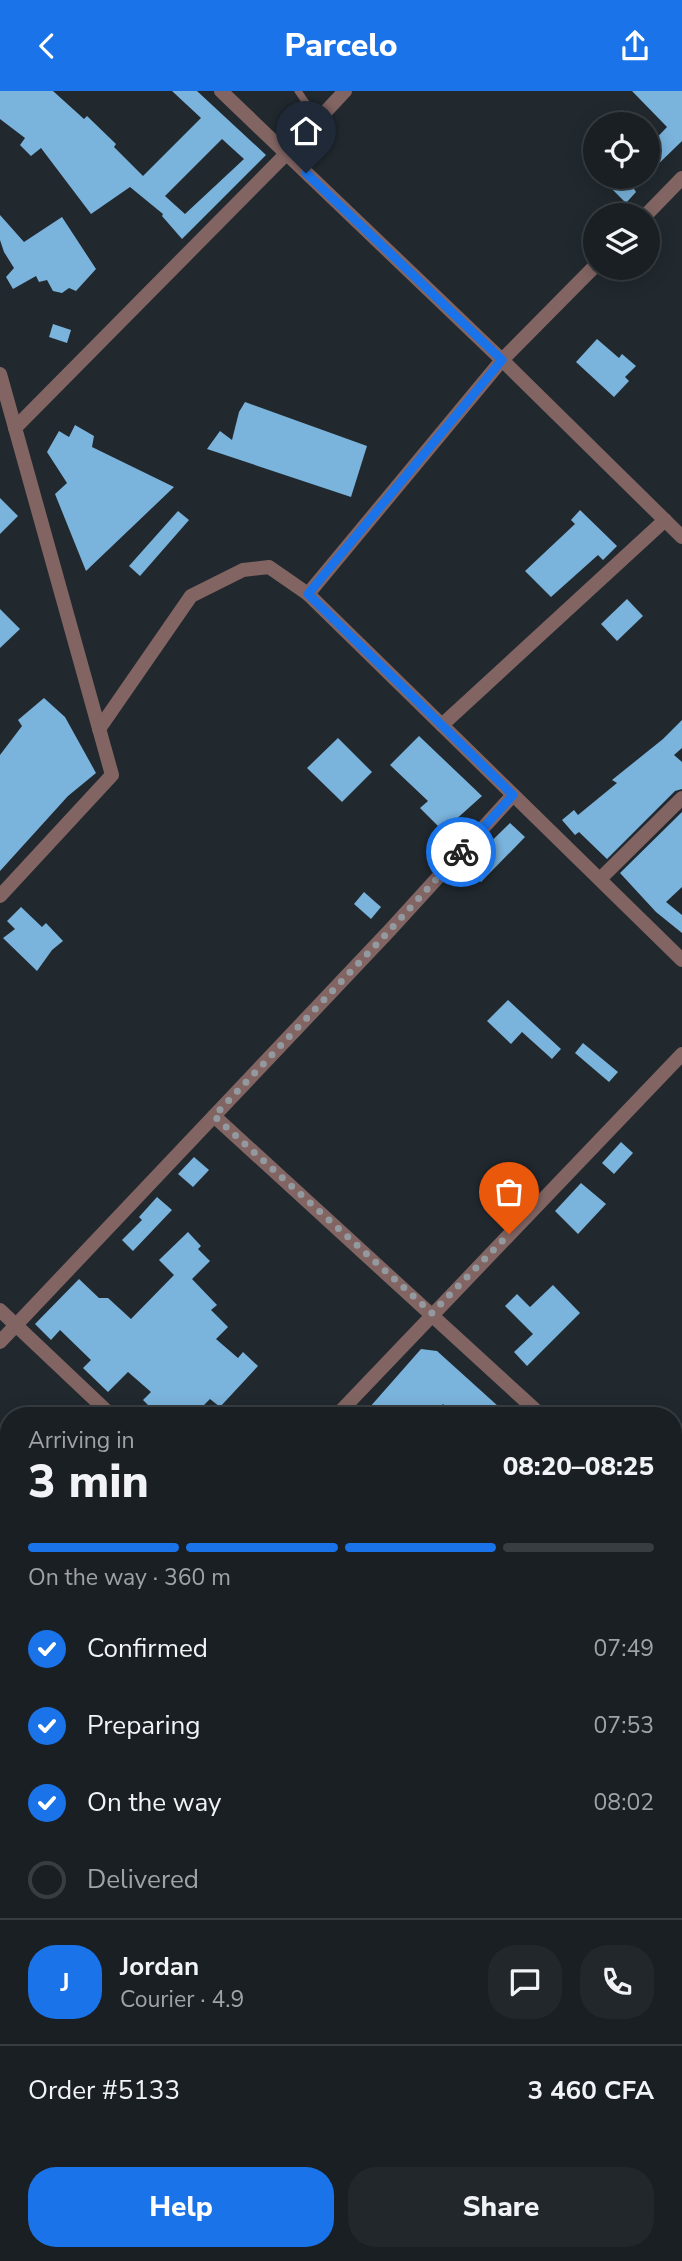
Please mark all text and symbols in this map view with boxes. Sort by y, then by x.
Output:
text: Parcelo [284,24,398,67]
icon: back [28,27,66,65]
icon: share [616,27,654,65]
pin [276,101,336,173]
icon: home [287,112,325,150]
map controls [583,112,660,280]
button: locate [583,112,660,189]
button: layers [583,203,660,280]
courier [426,817,496,887]
icon: bike [442,833,480,871]
pin [479,1162,539,1234]
icon: bag [490,1173,528,1211]
text: Arriving in [28,1425,135,1456]
text: 08:20–08:25 [503,1449,654,1484]
text: 3 min [28,1450,149,1513]
text: On the way · 360 m [28,1562,231,1593]
icon: check [28,1630,66,1668]
text: Confirmed [87,1631,208,1666]
text: 07:49 [594,1633,654,1664]
icon: check [28,1707,66,1745]
text: Preparing [87,1708,200,1743]
text: 07:53 [594,1710,654,1741]
icon: check [28,1784,66,1822]
text: On the way [87,1785,221,1820]
text: 08:02 [594,1787,654,1818]
text: Delivered [87,1862,199,1897]
button: chat [488,1945,562,2019]
button: phone [580,1945,654,2019]
text: Jordan [120,1949,199,1984]
text: J [60,1965,70,2000]
text: Courier · 4.9 [120,1984,244,2015]
text: Order #5133 [28,2073,180,2108]
text: 3 460 CFA [527,2073,654,2108]
button: Help [28,2167,334,2247]
button: Share [348,2167,654,2247]

